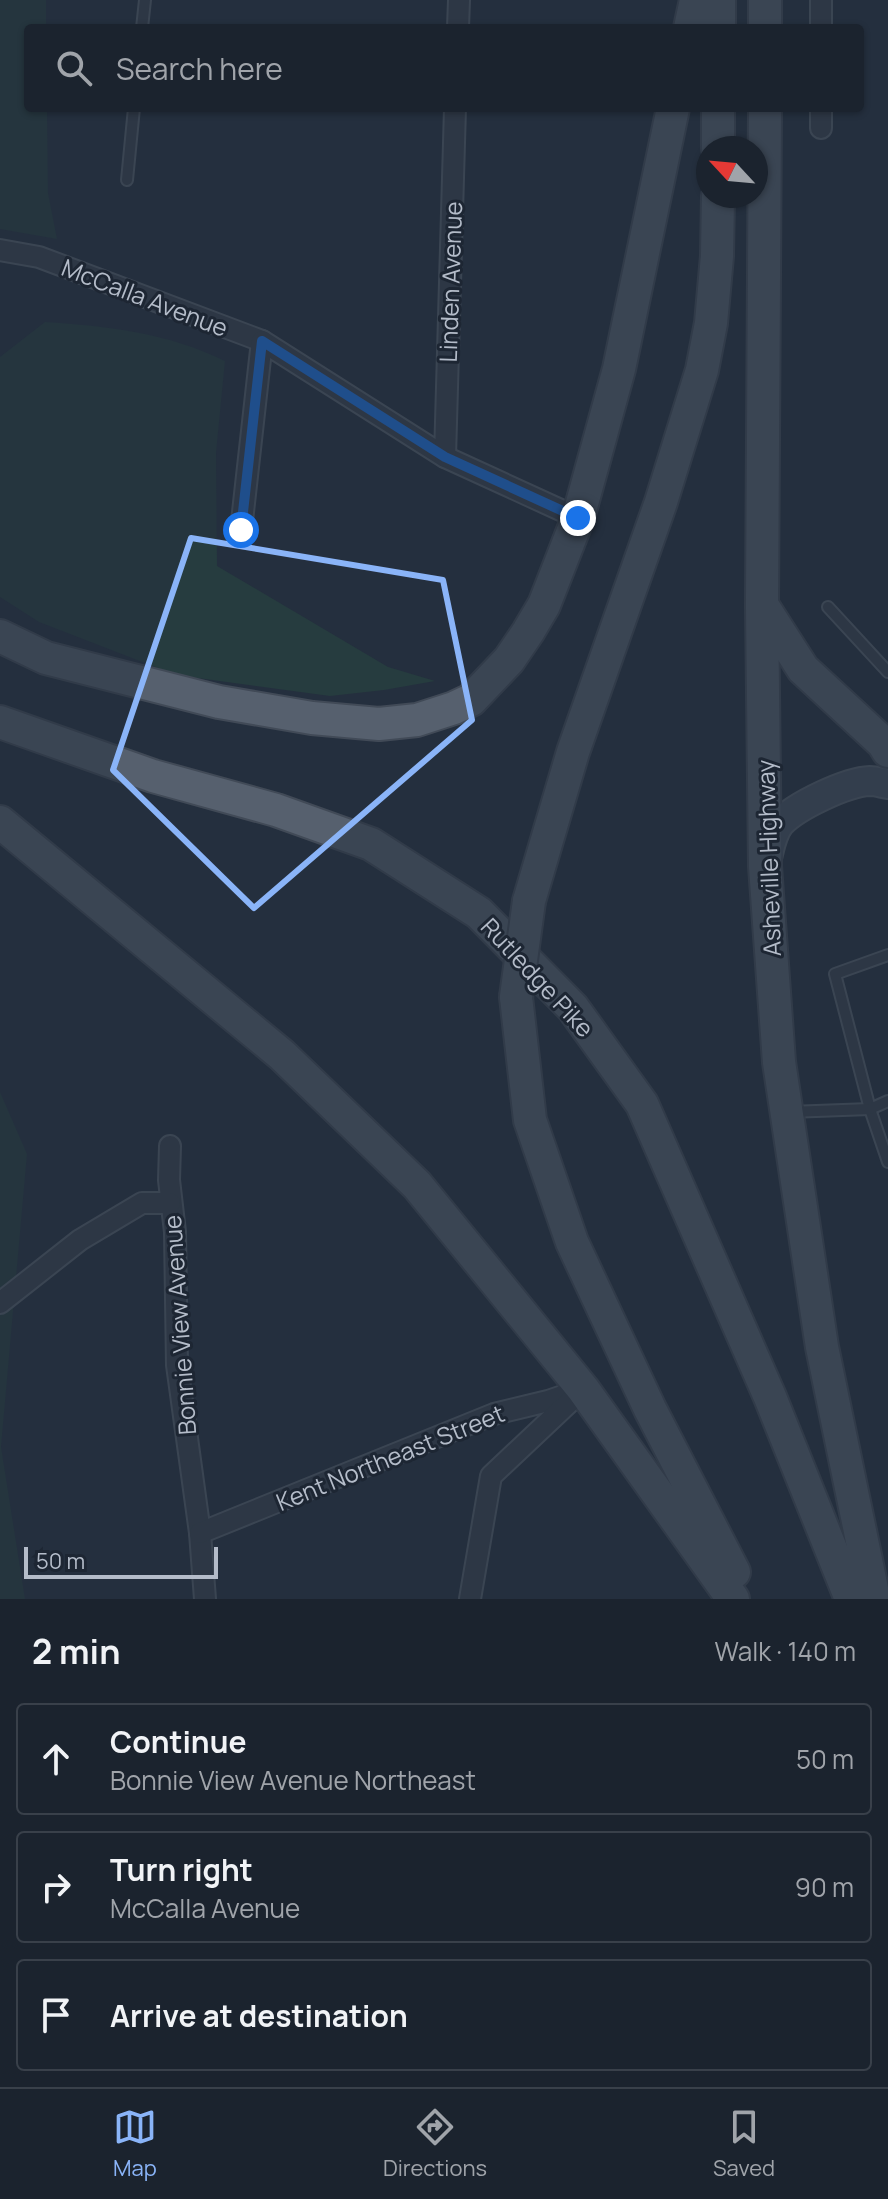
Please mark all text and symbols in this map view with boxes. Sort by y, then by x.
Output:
search box [24,24,864,112]
icon: search [52,46,96,90]
text: Search here [116,48,283,89]
north arrow [696,136,768,208]
street label: Linden Avenue [431,201,469,363]
street label: McCalla Avenue [57,250,233,344]
route end [560,500,596,536]
route start [223,512,259,548]
street label: Asheville Highway [748,759,788,957]
street label: Rutledge Pike [474,910,602,1044]
street label: Bonnie View Avenue [155,1214,203,1436]
street label: Kent Northeast Street [271,1396,509,1518]
scale bar [24,1543,218,1579]
text: 50 m [36,1546,85,1576]
text: 2 min [32,1628,120,1674]
text: Walk · 140 m [715,1633,856,1669]
text: Continue [110,1721,246,1762]
icon: ahead [34,1737,78,1781]
text: 50 m [796,1741,854,1777]
text: Bonnie View Avenue Northeast [110,1762,476,1798]
text: Turn right [110,1849,253,1890]
icon: right [34,1865,78,1909]
text: 90 m [795,1869,854,1905]
text: McCalla Avenue [110,1890,300,1926]
icon: arrive [34,1993,78,2037]
text: Arrive at destination [110,1995,408,2036]
tab: Map [113,2105,157,2183]
tab: Directions [383,2105,487,2183]
tab: Saved [713,2105,775,2183]

